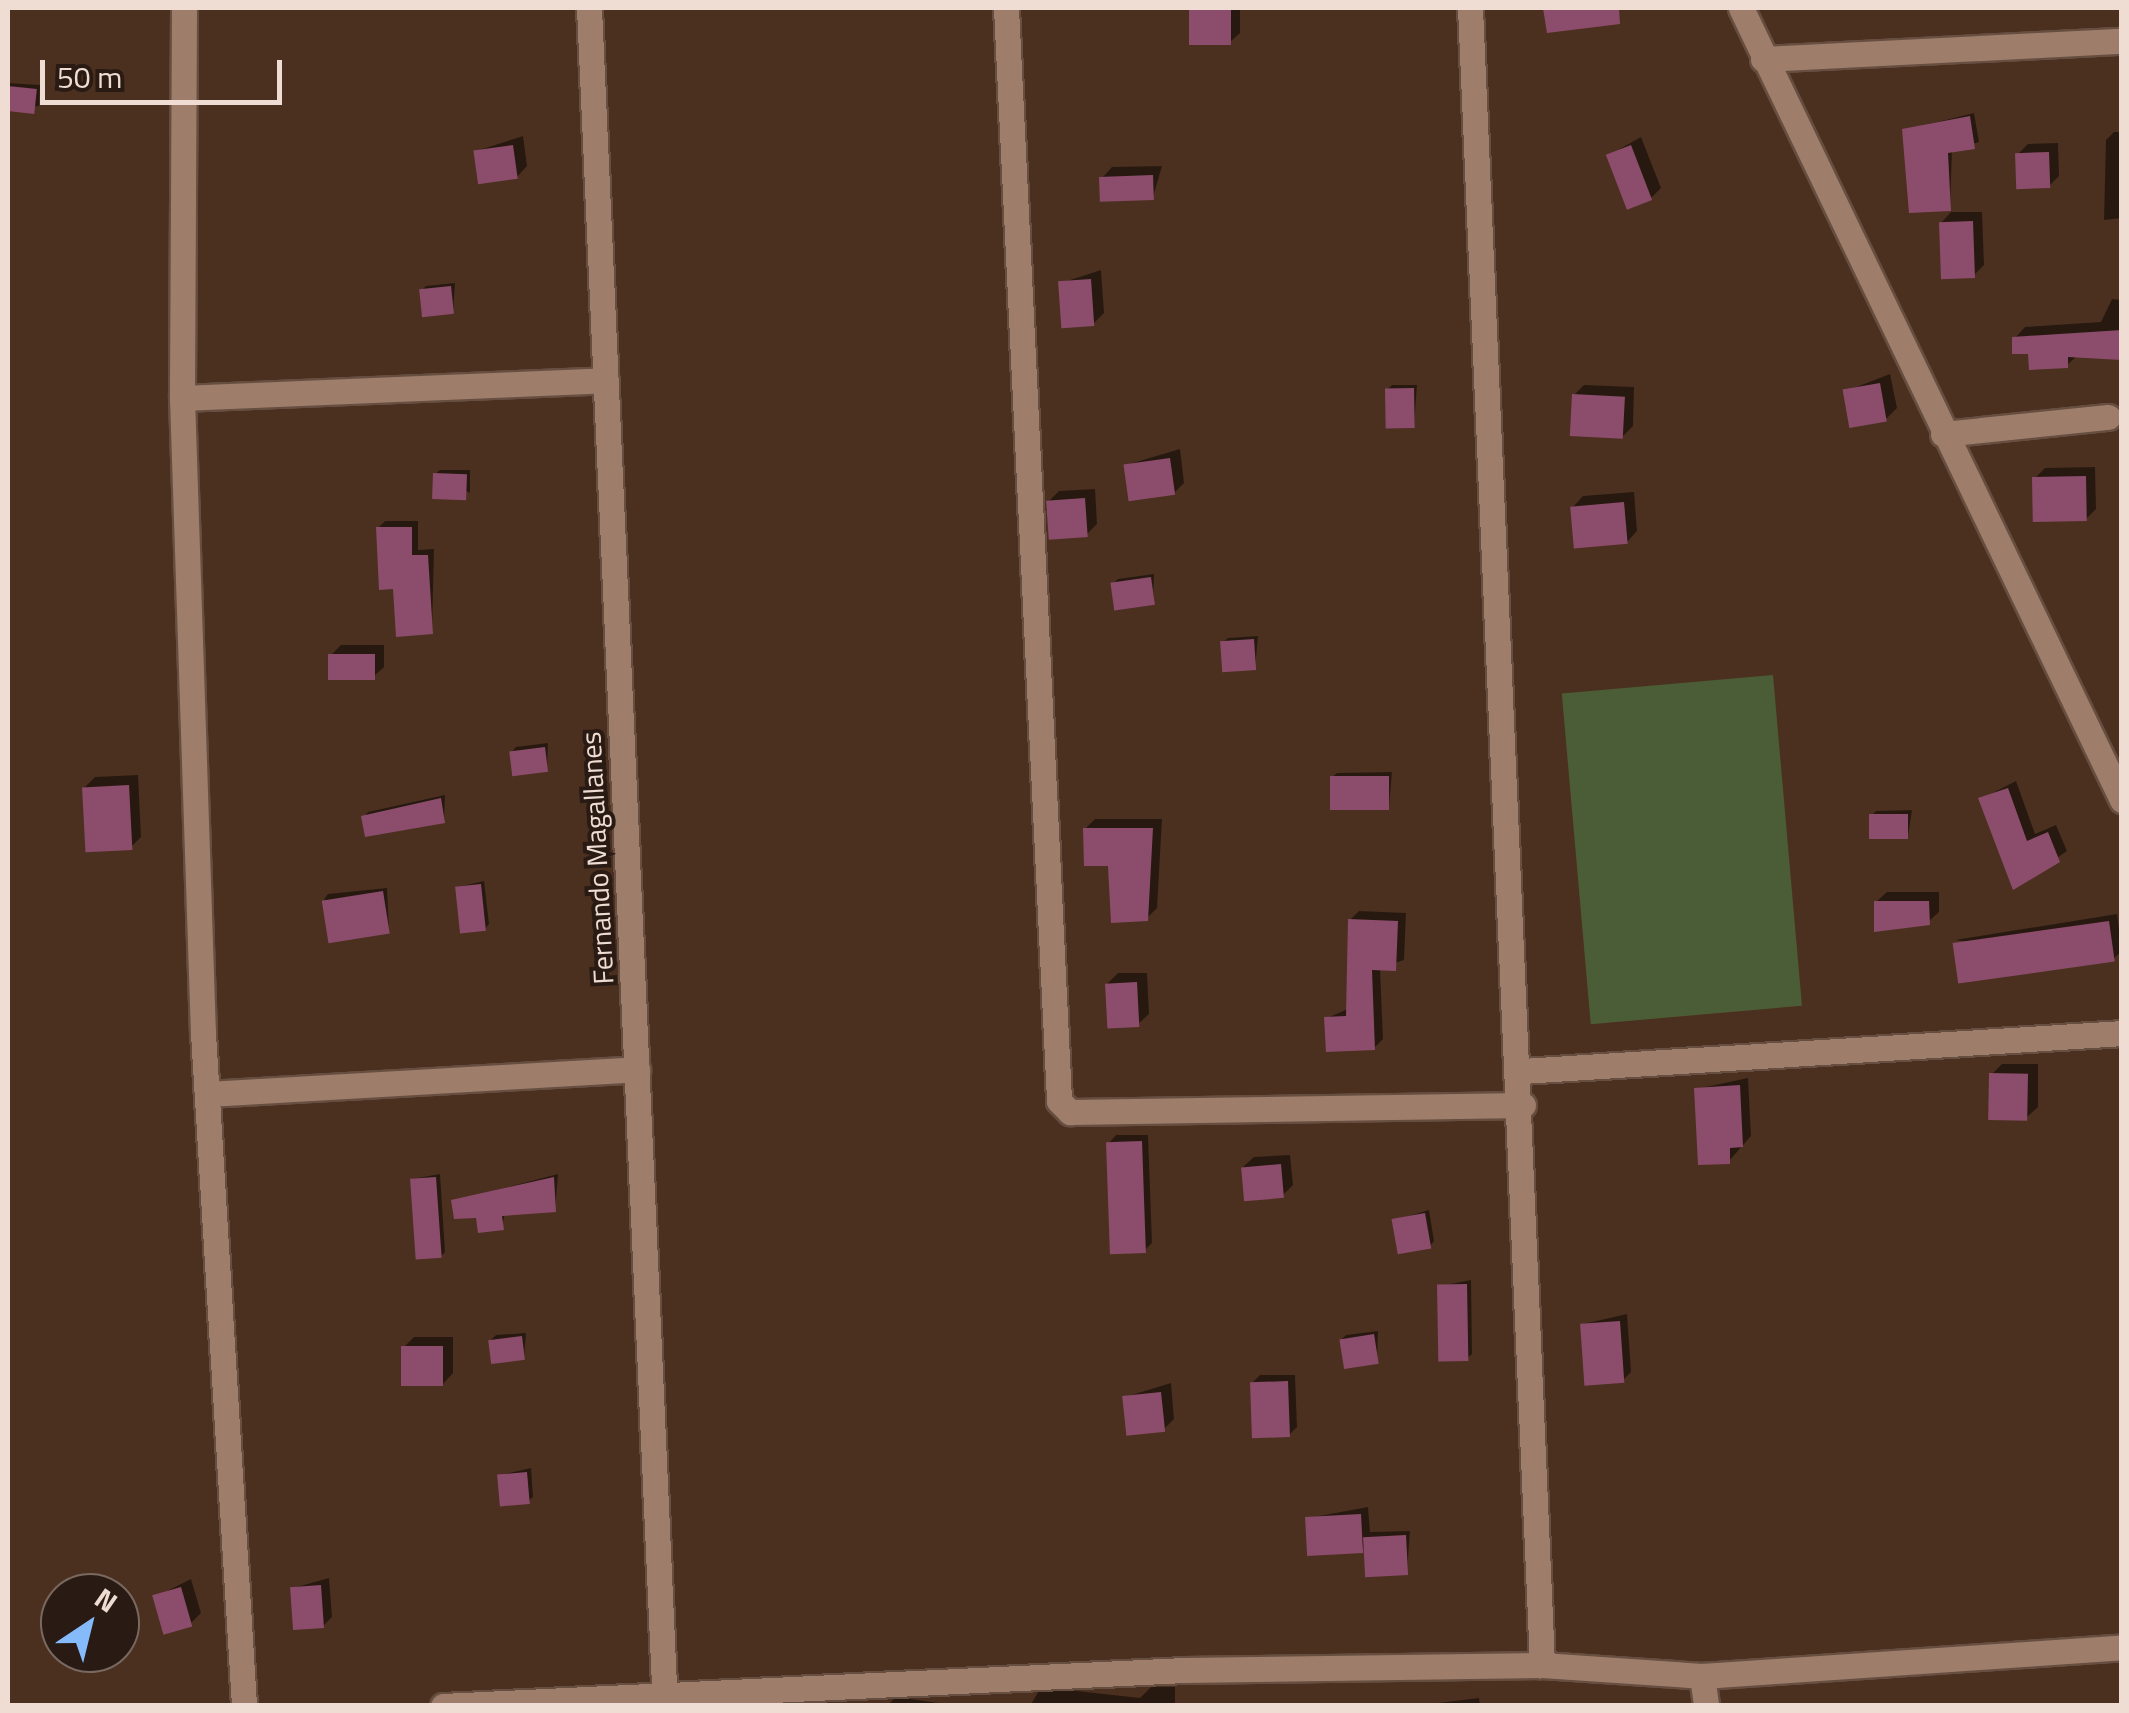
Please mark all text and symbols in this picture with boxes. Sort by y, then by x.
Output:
scale bar [45,40,288,102]
text: 50 m [57,54,122,100]
street label: Fernando Magallanes [574,731,620,985]
north arrow [40,1573,140,1673]
text: N [86,1576,127,1623]

